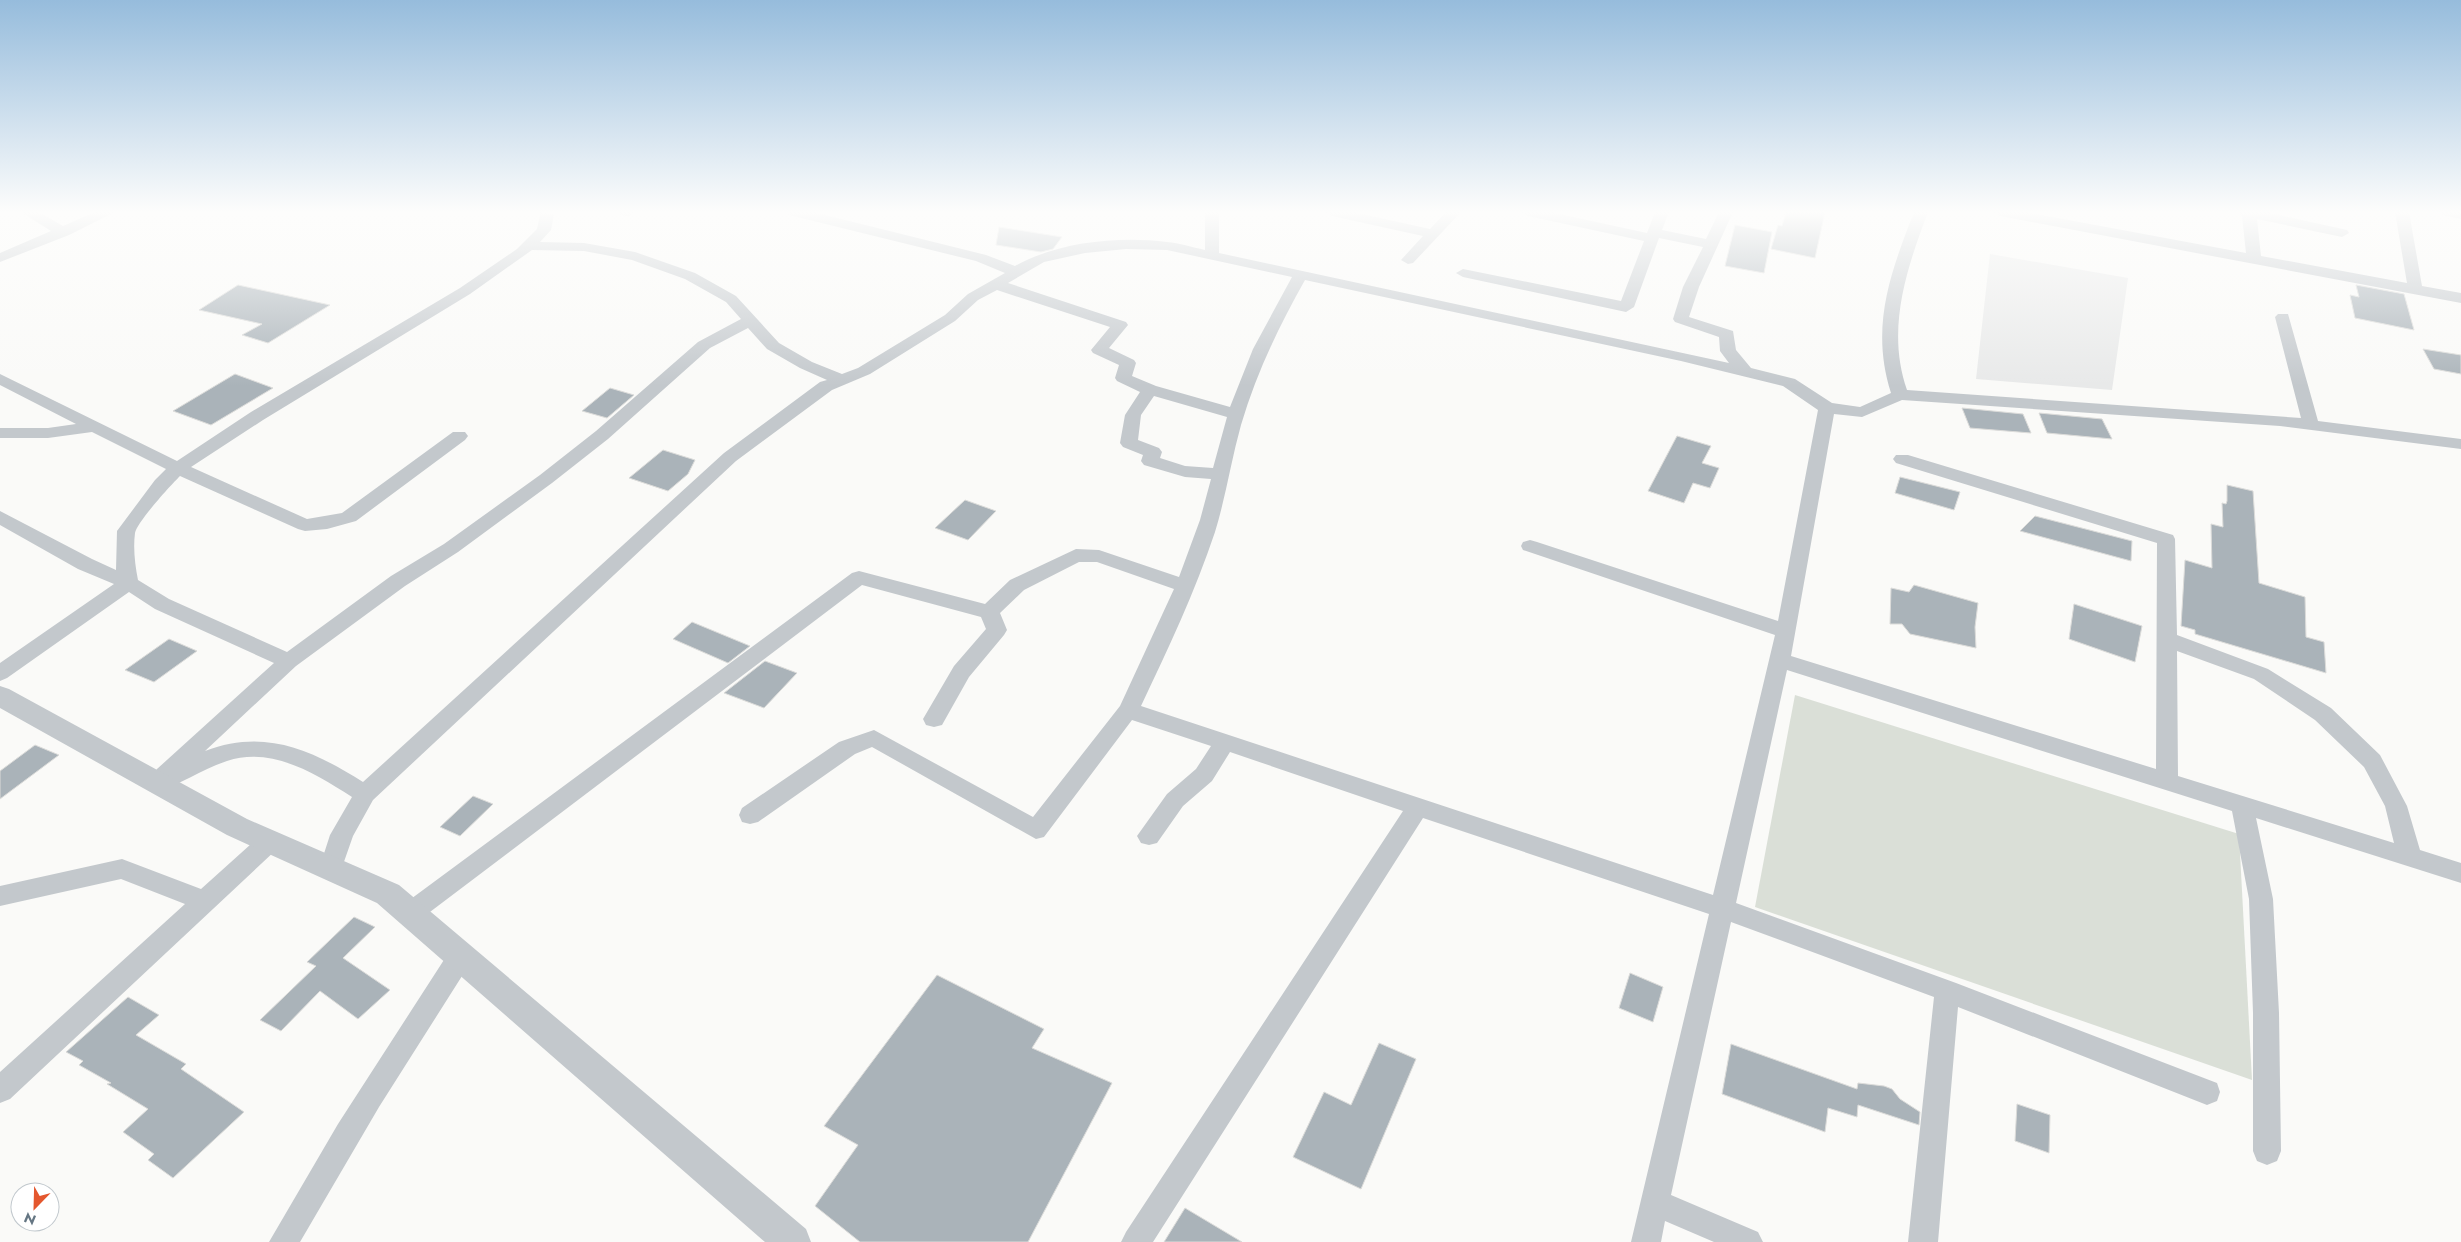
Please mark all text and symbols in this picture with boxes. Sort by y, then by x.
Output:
north arrow [10,1182,60,1232]
text: N [21,1208,39,1230]

